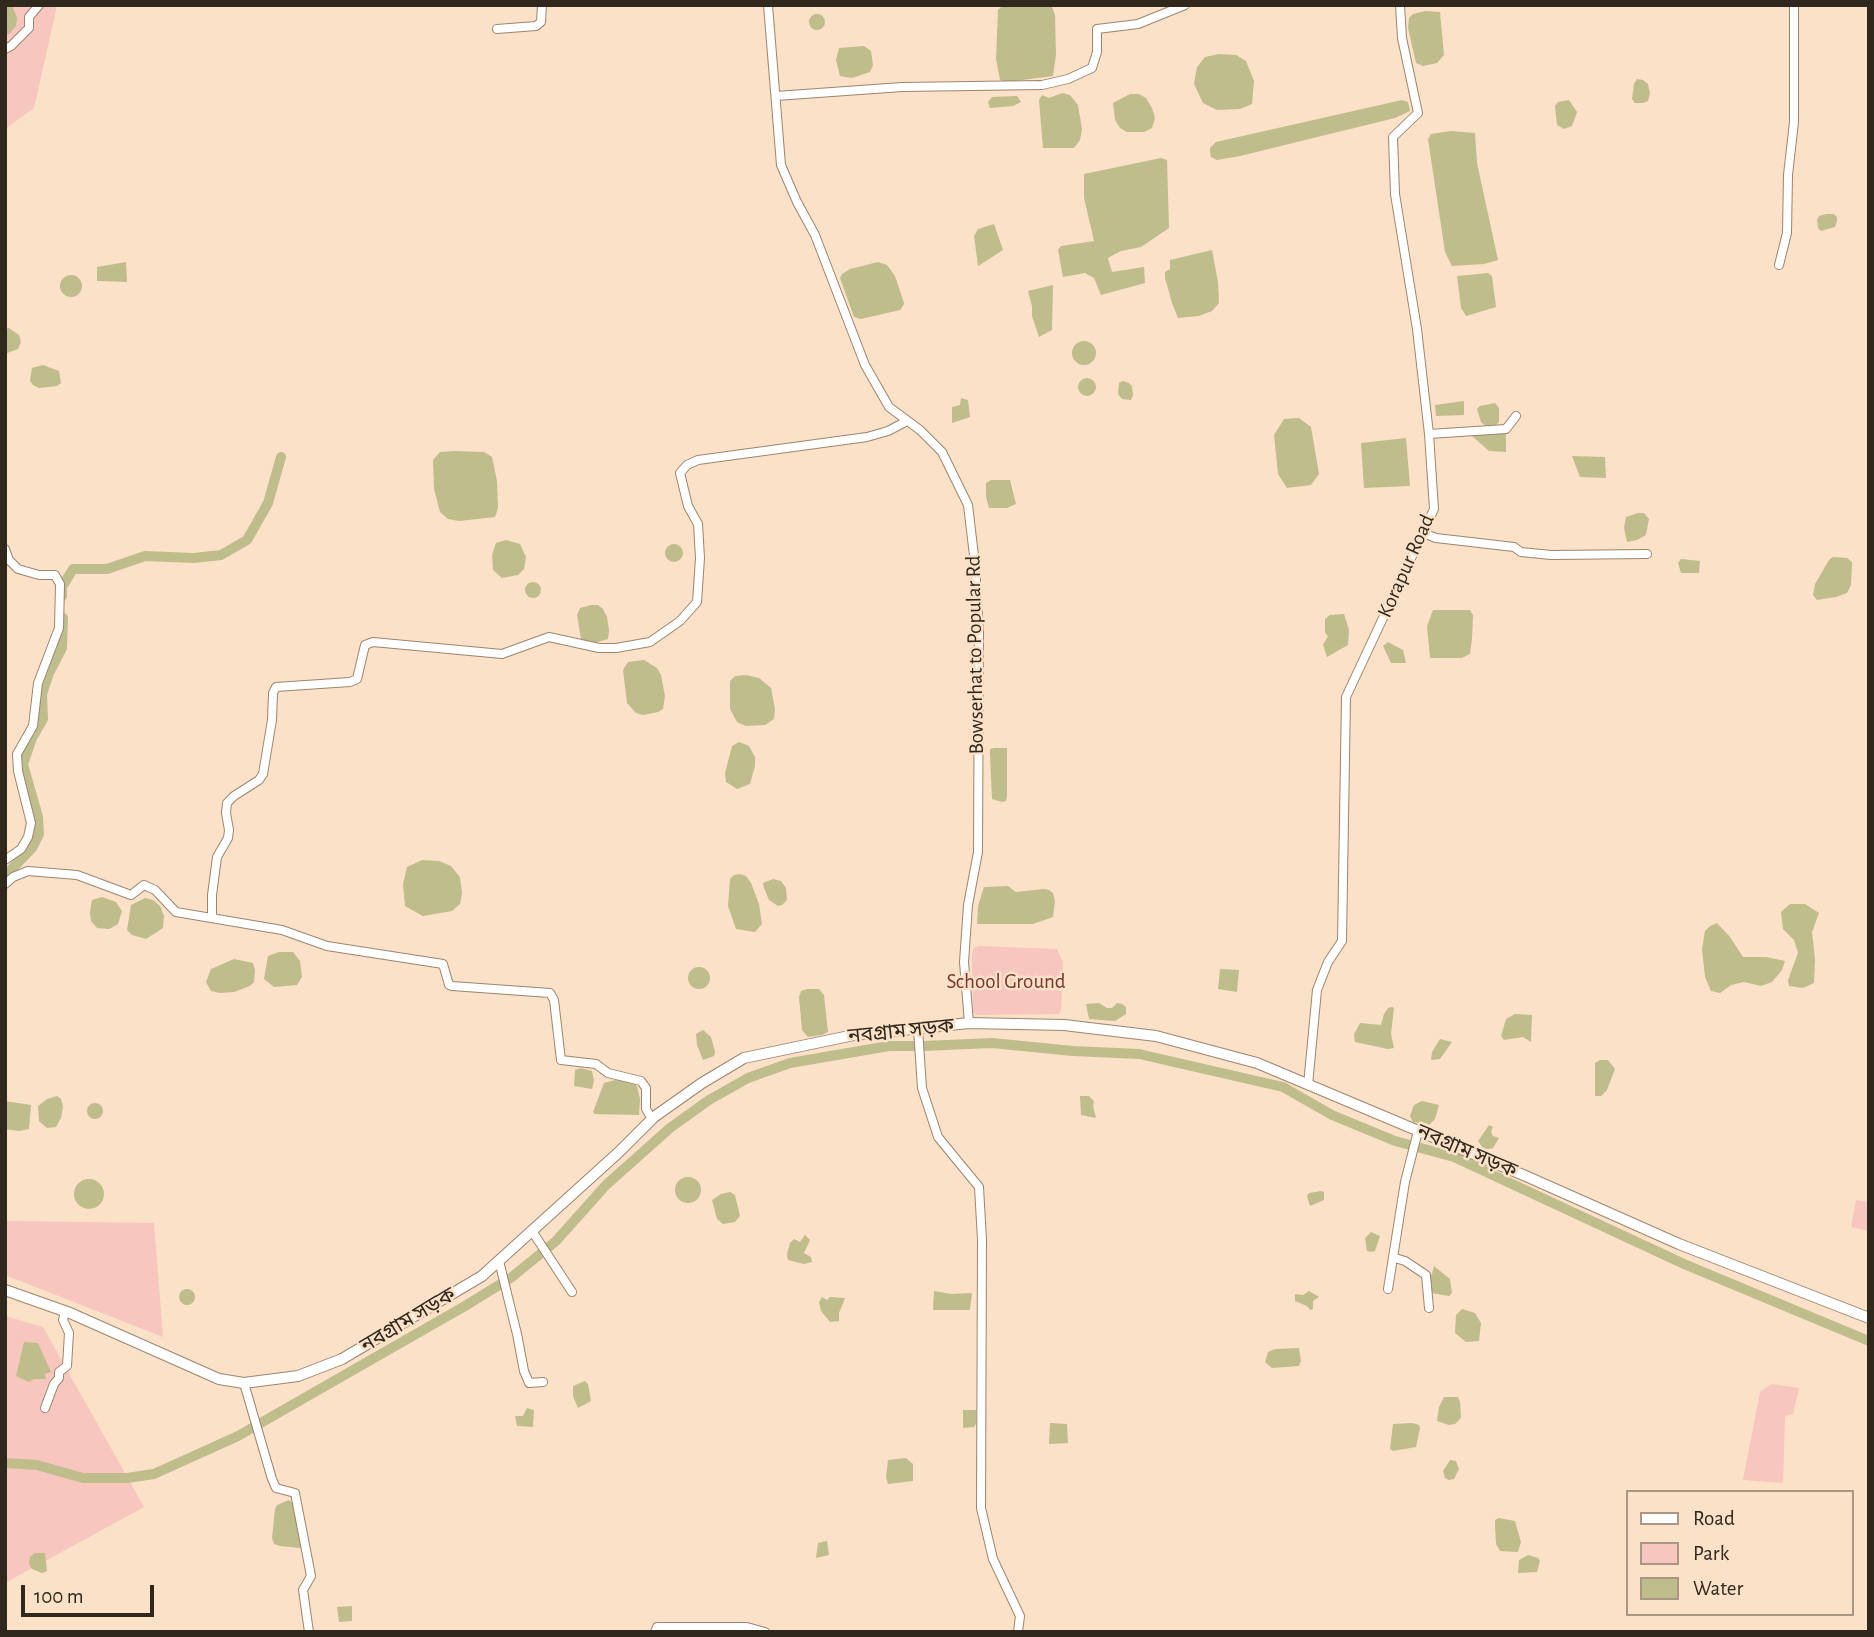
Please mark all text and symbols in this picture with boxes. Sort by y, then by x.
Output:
street label: Korapur Road [1372,510,1440,622]
street label: Bowserhat to Popular Rd [961,555,989,755]
park label: School Ground [946,969,1066,995]
street label: নবগ্রাম সড়ক [847,1013,955,1049]
street label: নবগ্রাম সড়ক [1413,1119,1521,1183]
street label: নবগ্রাম সড়ক [356,1282,460,1358]
legend [1626,1490,1853,1616]
text: Road [1693,1508,1735,1529]
text: Park [1693,1543,1729,1564]
scale bar [24,1570,158,1614]
text: Water [1693,1578,1743,1599]
text: 100 m [34,1586,84,1607]

